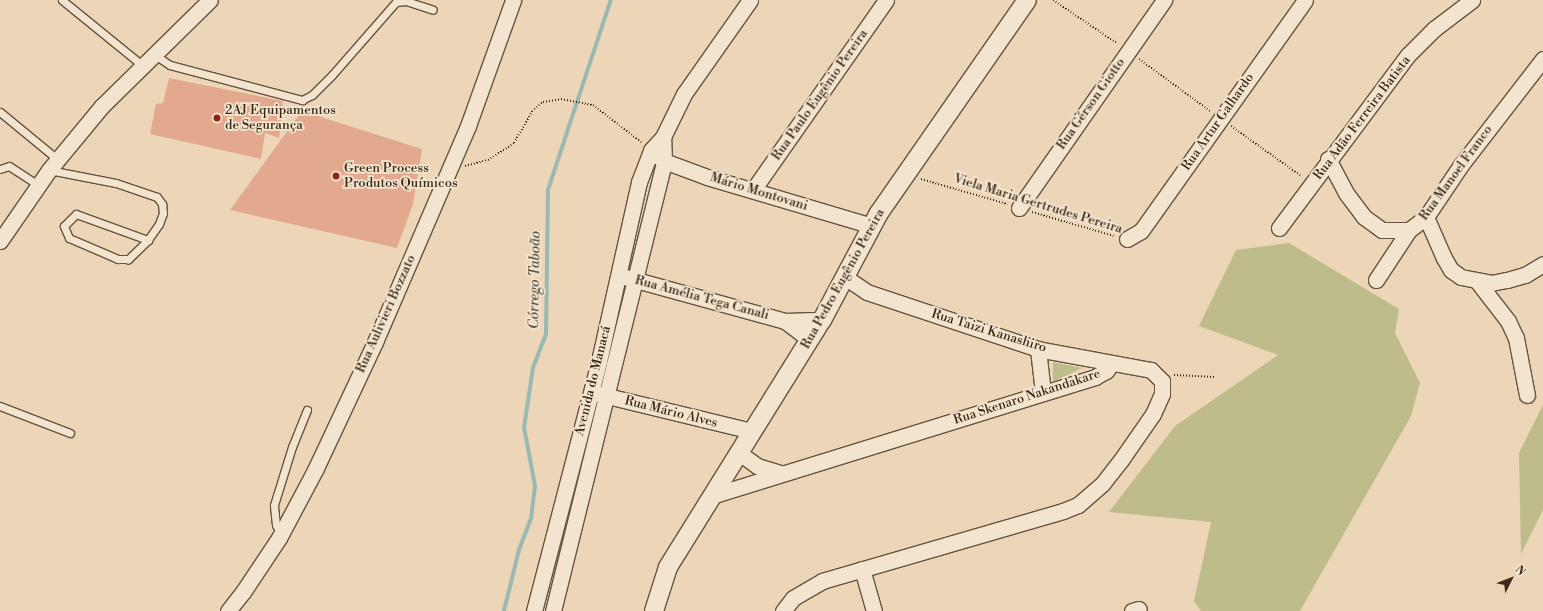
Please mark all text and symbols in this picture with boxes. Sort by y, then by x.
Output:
street label: Rua Paulo Eugênio Pereira [769,26,871,164]
street label: Rua Adão Ferreira Batista [1310,53,1414,183]
street label: Rua Gérson Giotto [1054,55,1128,153]
street label: Rua Artur Galhardo [1179,70,1257,174]
place label: 2AJ Equipamentos de Segurança [225,103,336,134]
marker: 2AJ Equipamentos de Segurança [212,113,222,123]
street label: Rua Manoel Franco [1416,122,1496,224]
place label: Green Process Produtos Químicos [344,161,458,192]
street label: Mário Montovani [708,170,810,214]
marker: Green Process Produtos Químicos [331,171,341,181]
street label: Viela Maria Gertrudes Pereira [952,171,1124,237]
street label: Rua Pedro Eugênio Pereira [798,206,888,352]
water label: Córrego Taboão [526,231,544,329]
street label: Rua Aulivieri Bozzato [353,253,419,375]
street label: Rua Amélia Tega Canali [633,273,771,323]
street label: Rua Taizi Kanashiro [930,306,1048,356]
street label: Avenida do Manacá [572,324,614,438]
street label: Rua Skenaro Nakandakare [952,366,1102,428]
street label: Rua Mário Alves [623,393,719,431]
north arrow [1491,559,1531,599]
text: N [1512,563,1528,579]

